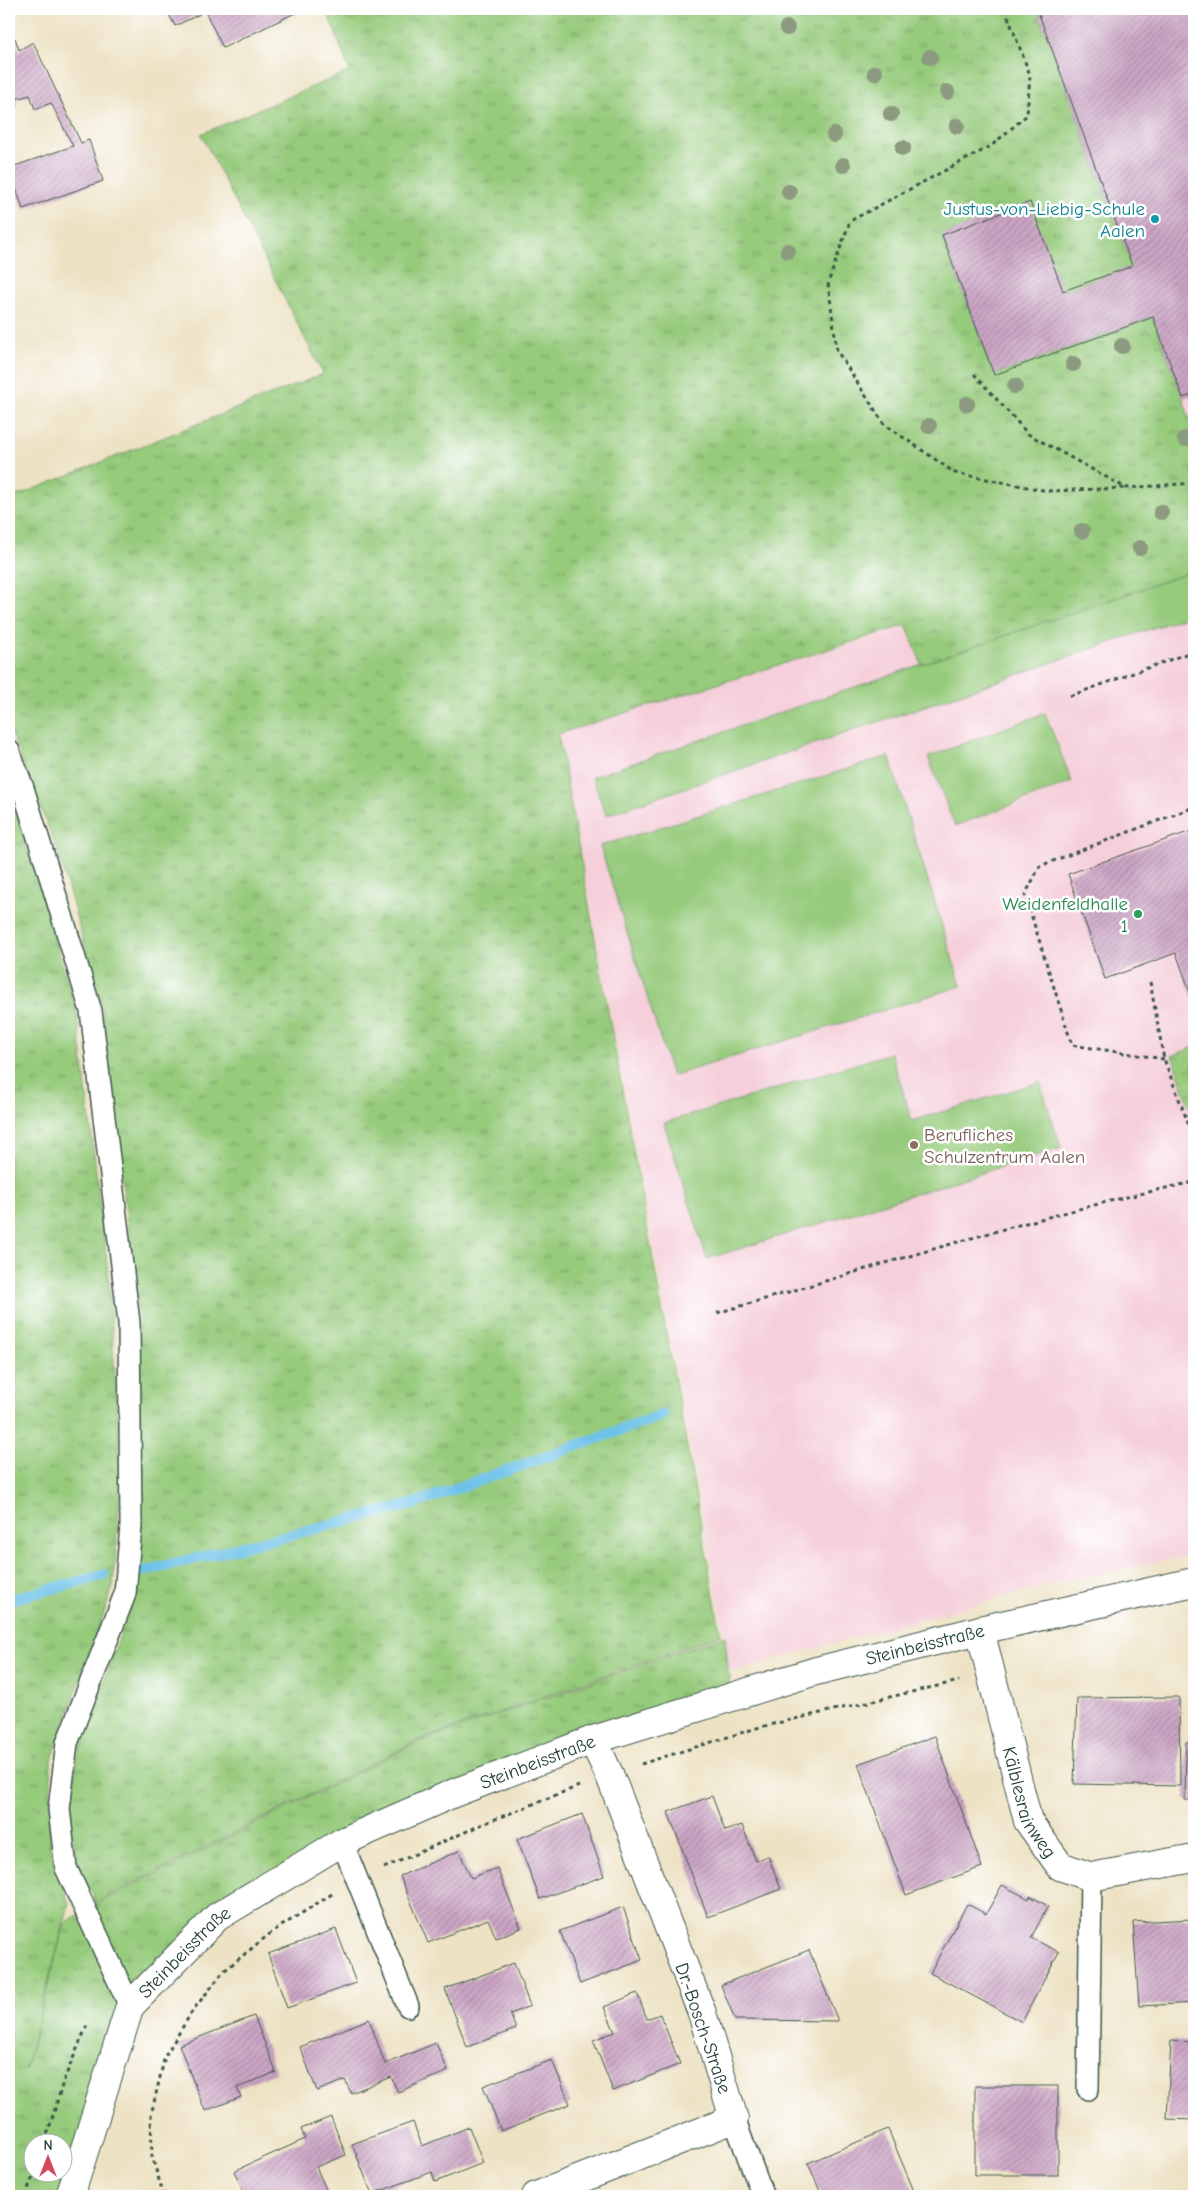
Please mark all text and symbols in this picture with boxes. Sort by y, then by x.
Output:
place label: Justus-von-Liebig-Schule Aalen [944,198,1145,242]
marker: Justus-von-Liebig-Schule Aalen [1149,213,1161,225]
place label: Weidenfeldhalle 1 [1002,893,1128,937]
marker: Weidenfeldhalle 1 [1132,908,1144,920]
place label: Berufliches Schulzentrum Aalen [924,1124,1085,1168]
marker: Berufliches Schulzentrum Aalen [908,1139,920,1151]
street label: Steinbeisstraße [863,1619,987,1670]
street label: Steinbeisstraße [477,1730,598,1794]
street label: Kälblesrainweg [998,1744,1061,1863]
street label: Steinbeisstraße [134,1902,234,2003]
street label: Dr.-Bosch-Straße [670,1960,736,2097]
north arrow [22,2132,72,2182]
text: N [43,2137,53,2154]

